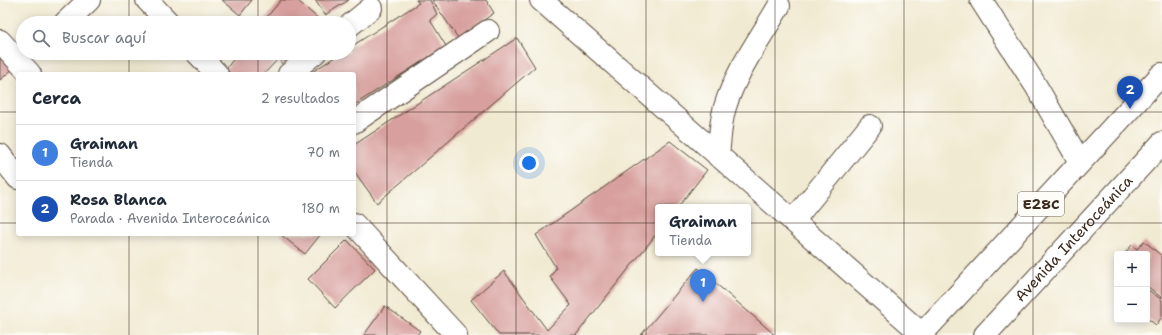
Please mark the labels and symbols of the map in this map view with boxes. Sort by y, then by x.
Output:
pin: 2 [1117,76,1143,109]
your location [519,153,539,173]
street label: Avenida Interoceánica [1010,171,1138,306]
road number: E28C [1018,192,1064,216]
pin: 1 [690,269,716,302]

